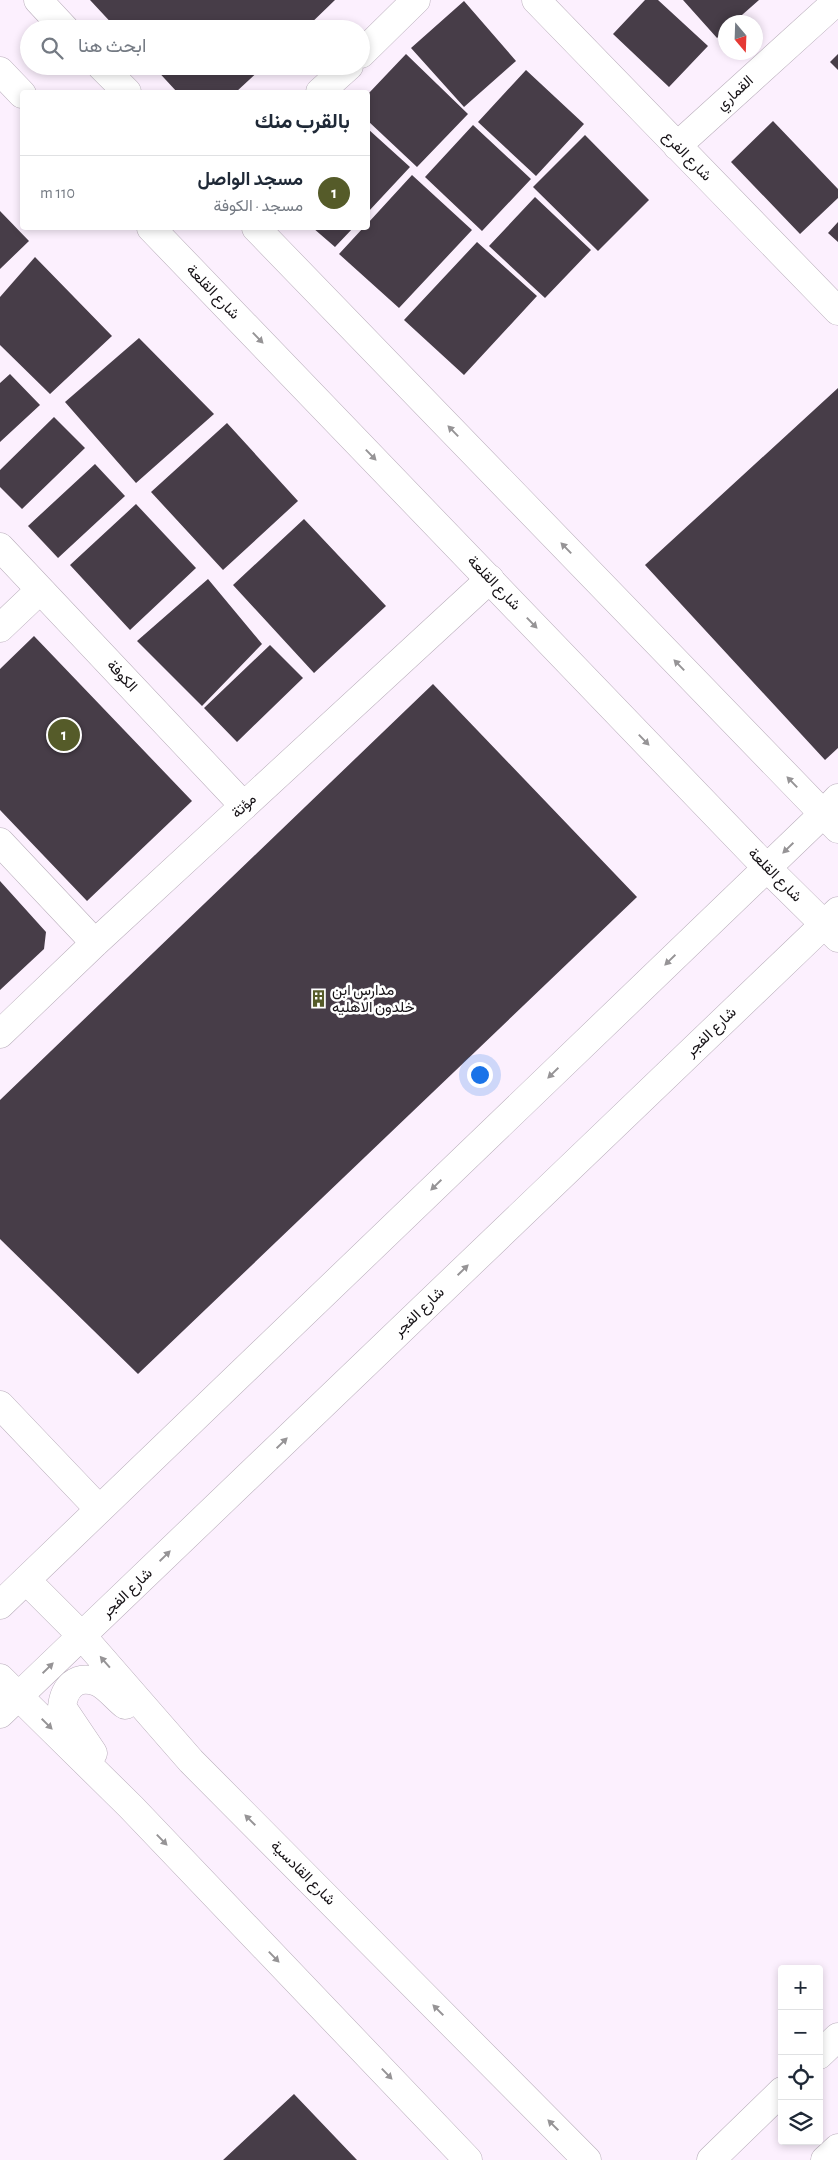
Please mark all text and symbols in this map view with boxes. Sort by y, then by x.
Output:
north arrow [718,15,763,60]
search box [20,20,370,75]
icon: search [38,34,66,62]
text: ابحث هنا [78,37,146,56]
street label: القماري [714,73,760,117]
text: بالقرب منك [255,111,350,132]
street label: شارع الفرع [658,128,714,186]
text: مسجد الواصل [197,170,303,189]
text: 110 m [40,185,75,201]
text: 1 [331,185,337,201]
text: مسجد · الكوفة [213,198,303,214]
street label: شارع القلعة [181,262,242,324]
one-way arrow [252,332,264,344]
one-way arrow [447,426,459,438]
one-way arrow [364,449,376,461]
one-way arrow [560,542,572,554]
street label: شارع القلعة [462,553,523,615]
one-way arrow [526,616,538,628]
street label: الكوفة [103,657,140,695]
one-way arrow [673,659,685,671]
pin: 1 [48,716,80,754]
one-way arrow [638,734,650,746]
one-way arrow [786,776,798,788]
street label: مؤتة [229,791,260,822]
one-way arrow [782,842,794,854]
street label: شارع القلعة [743,845,805,907]
one-way arrow [665,954,677,966]
place label: مدارس ابن خلدون الاهليه [332,983,415,1016]
building icon: مدارس ابن خلدون الاهليه [308,989,328,1009]
street label: شارع الفجر [682,1004,741,1062]
your location [467,1062,493,1088]
one-way arrow [548,1067,560,1079]
one-way arrow [430,1179,442,1191]
one-way arrow [456,1264,468,1276]
street label: شارع الفجر [390,1284,449,1342]
one-way arrow [276,1437,288,1449]
one-way arrow [159,1550,171,1562]
street label: شارع الفجر [98,1565,157,1623]
one-way arrow [99,1655,110,1668]
one-way arrow [41,1662,53,1674]
one-way arrow [41,1718,53,1730]
one-way arrow [244,1814,256,1826]
one-way arrow [156,1833,168,1845]
street label: شارع القادسية [266,1838,338,1910]
one-way arrow [268,1951,280,1963]
map controls [778,1965,823,2145]
button: + [778,1965,823,2010]
one-way arrow [433,2004,445,2016]
button: − [778,2010,823,2055]
button: locate [778,2055,823,2100]
one-way arrow [381,2068,393,2080]
button: layers [778,2100,823,2145]
one-way arrow [547,2120,559,2132]

